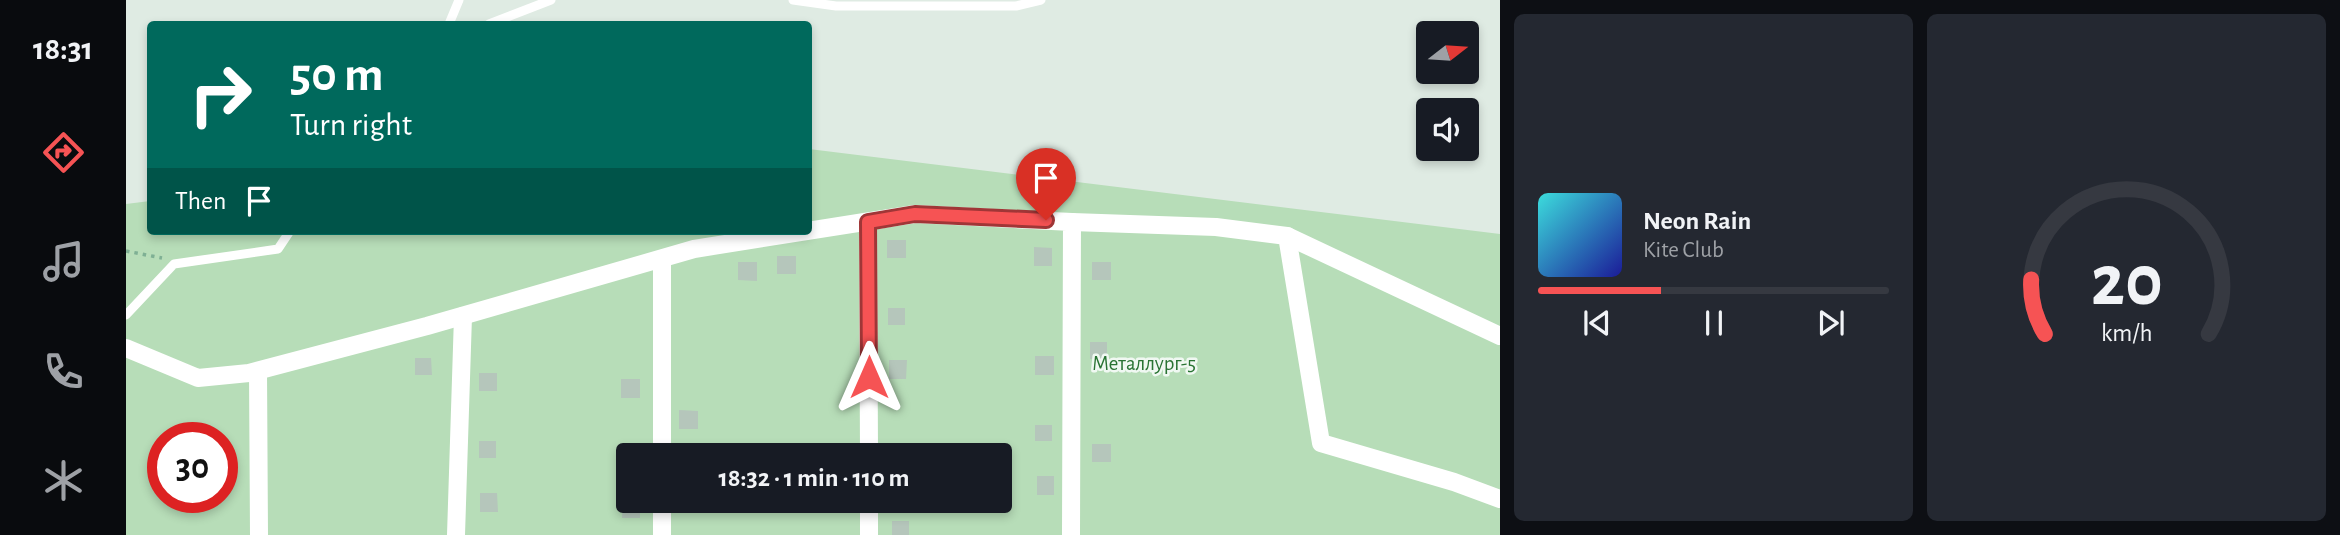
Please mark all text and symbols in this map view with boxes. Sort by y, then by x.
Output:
north arrow [1416,21,1479,84]
map controls [1416,21,1479,161]
text: 18:31 [33,33,93,65]
icon: right [175,49,266,140]
text: 50 m [290,51,384,100]
button: sound [1416,98,1479,161]
text: Turn right [290,109,412,141]
icon: directions [39,128,88,177]
pin [1016,148,1076,220]
icon: arrive [1027,159,1065,197]
icon: arrive [240,182,278,220]
text: Then [175,188,226,214]
text: Neon Rain [1643,208,1751,234]
icon: music [39,237,88,286]
text: Kite Club [1643,239,1724,262]
text: 20 [2090,246,2163,319]
icon: previous [1578,304,1616,342]
icon: pause [1695,304,1733,342]
icon: next [1812,304,1850,342]
text: km/h [2101,320,2152,345]
position arrow [832,340,906,414]
icon: phone [39,347,88,396]
park label: Металлург-5 [1092,353,1196,374]
speed limit sign: 30 [147,422,238,513]
icon: climate [39,456,88,505]
text: 18:32 · 1 min · 110 m [718,465,910,491]

